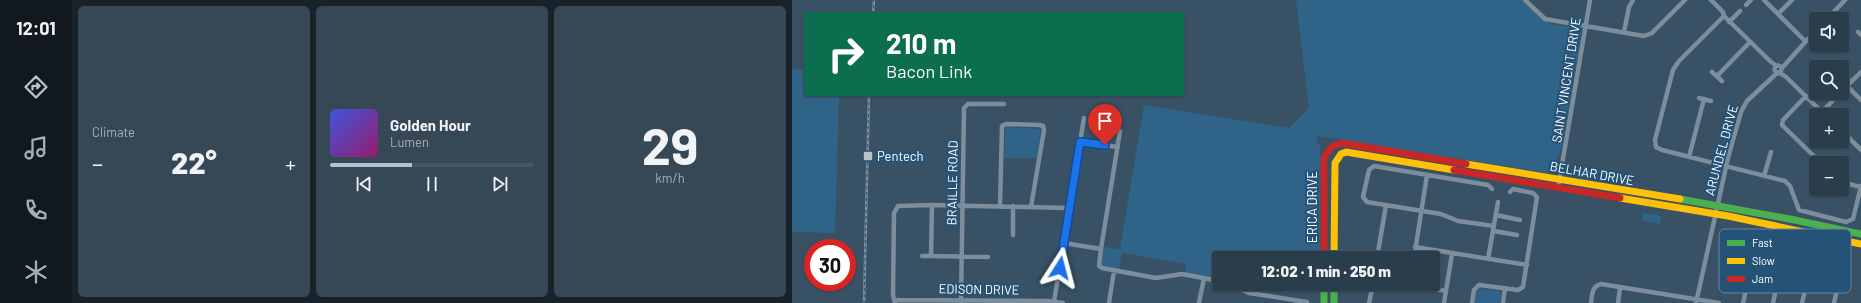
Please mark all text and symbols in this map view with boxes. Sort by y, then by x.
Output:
map controls [1809,12,1849,196]
button: sound [1809,12,1849,52]
street label: SAINT VINCENT DRIVE [1548,16,1584,144]
text: 12:01 [16,17,56,39]
text: 210 m [886,26,956,60]
icon: right [820,28,872,80]
text: Bacon Link [886,60,972,82]
button: search [1809,60,1849,100]
icon: directions [22,73,50,101]
street label: ARUNDEL DRIVE [1701,103,1741,197]
pin [1088,104,1122,145]
button: + [1809,108,1849,148]
icon: arrive [1094,110,1116,132]
text: 29 [642,113,698,175]
text: Golden Hour [390,116,471,134]
text: Climate [92,124,135,140]
icon: music [22,134,50,162]
text: Lumen [390,134,429,150]
street label: BRAILLE ROAD [943,140,961,226]
text: 22° [171,144,217,180]
place label: Pentech [877,148,924,164]
text: − [92,150,103,176]
text: + [285,150,296,176]
marker: Pentech [862,150,874,162]
button: − [1809,156,1849,196]
street label: BELHAR DRIVE [1549,158,1635,188]
text: km/h [655,170,685,186]
street label: ERICA DRIVE [1304,171,1320,243]
icon: previous [353,173,375,195]
icon: pause [421,173,443,195]
icon: next [489,173,511,195]
icon: phone [22,196,50,224]
legend [1719,229,1851,293]
text: Fast [1752,236,1773,249]
speed limit sign: 30 [804,239,856,291]
position arrow [1039,247,1081,289]
text: Slow [1752,254,1775,267]
icon: climate [22,258,50,286]
text: 12:02 · 1 min · 250 m [1261,262,1391,280]
text: Jam [1752,272,1773,285]
street label: EDISON DRIVE [938,280,1020,298]

